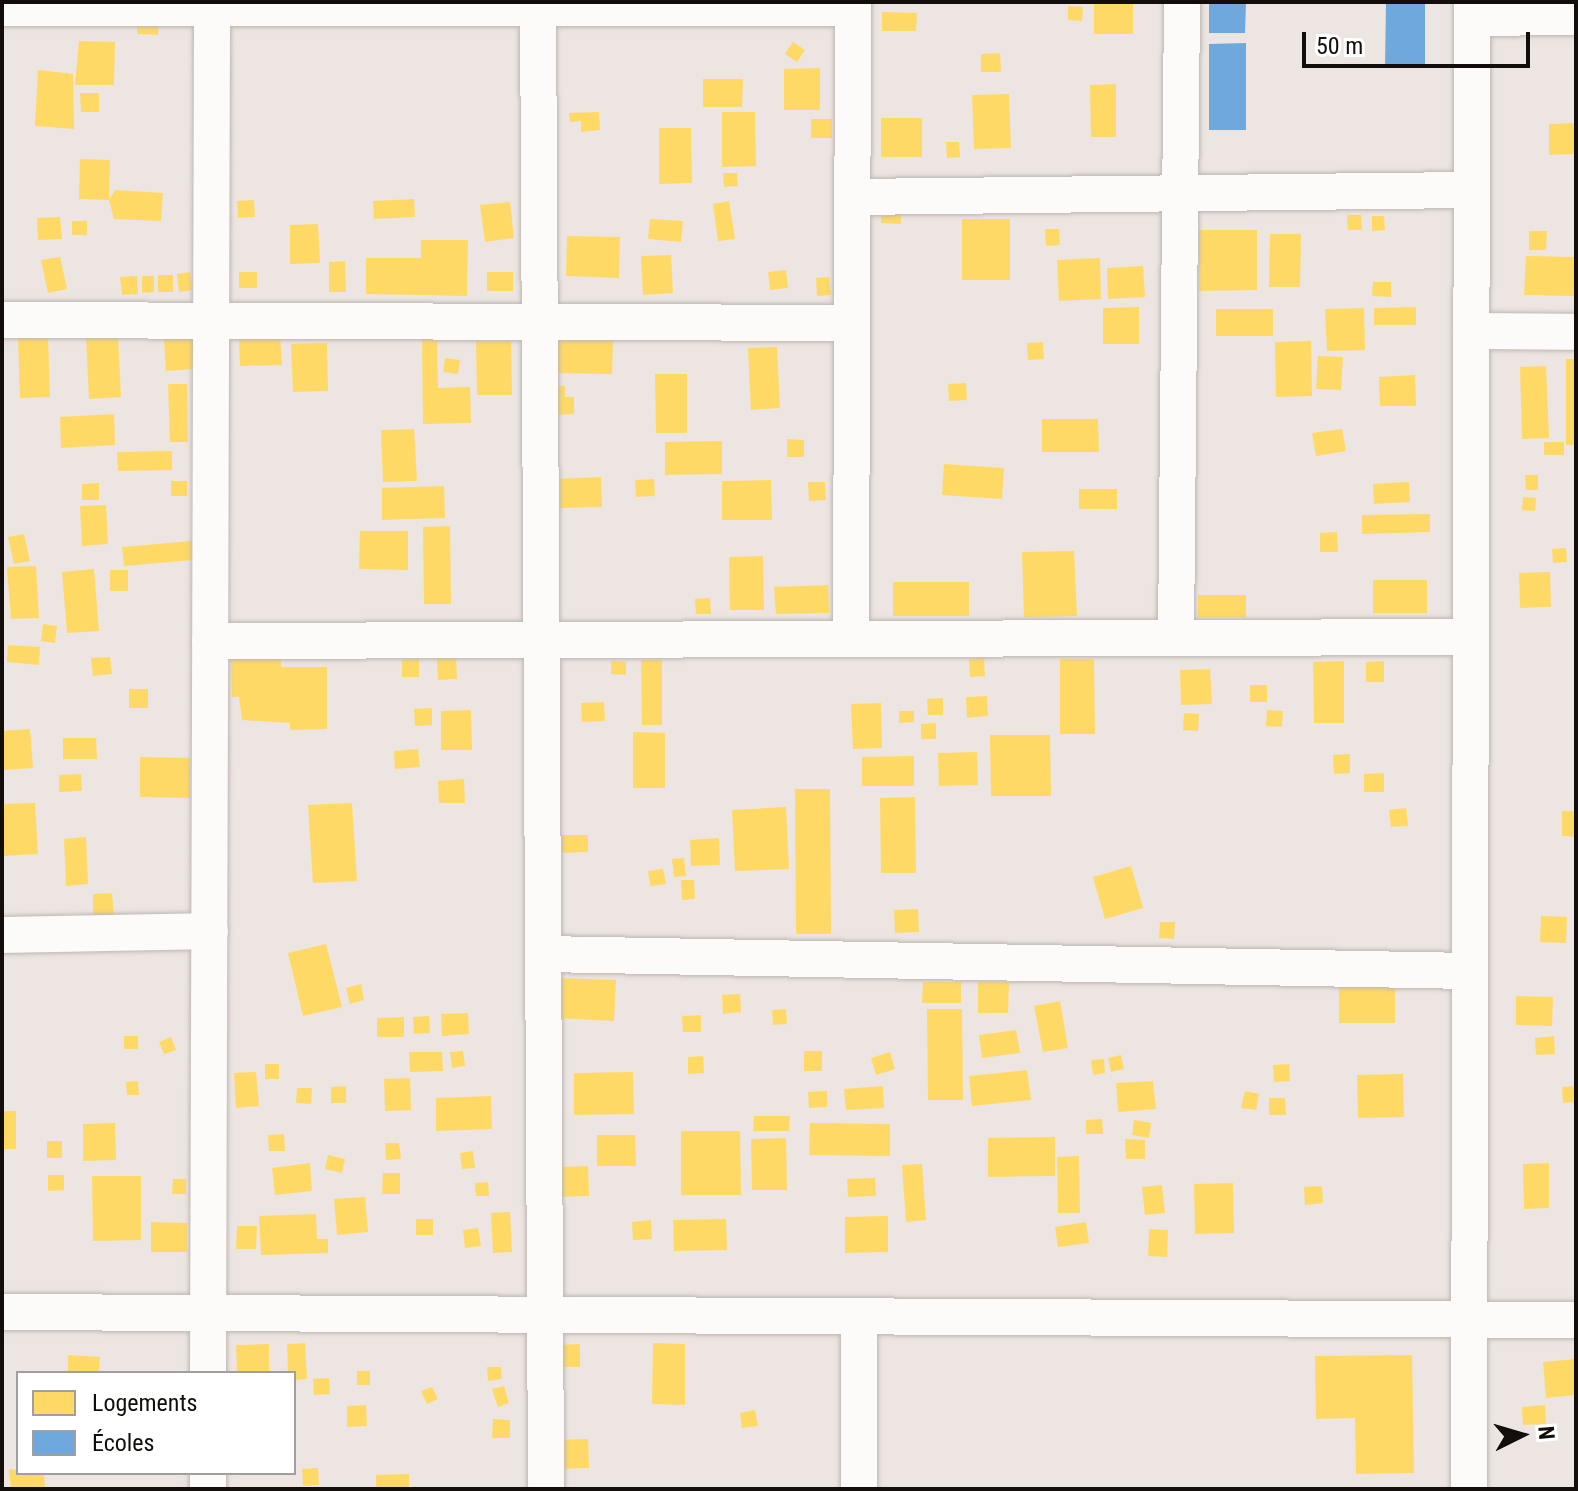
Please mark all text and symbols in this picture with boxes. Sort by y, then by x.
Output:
scale bar [1306,16,1534,66]
text: 50 m [1316,32,1363,60]
legend [16,1371,296,1475]
text: Logements [92,1389,198,1417]
north arrow [1482,1395,1562,1475]
text: N [1533,1425,1559,1441]
text: Écoles [92,1429,155,1457]

